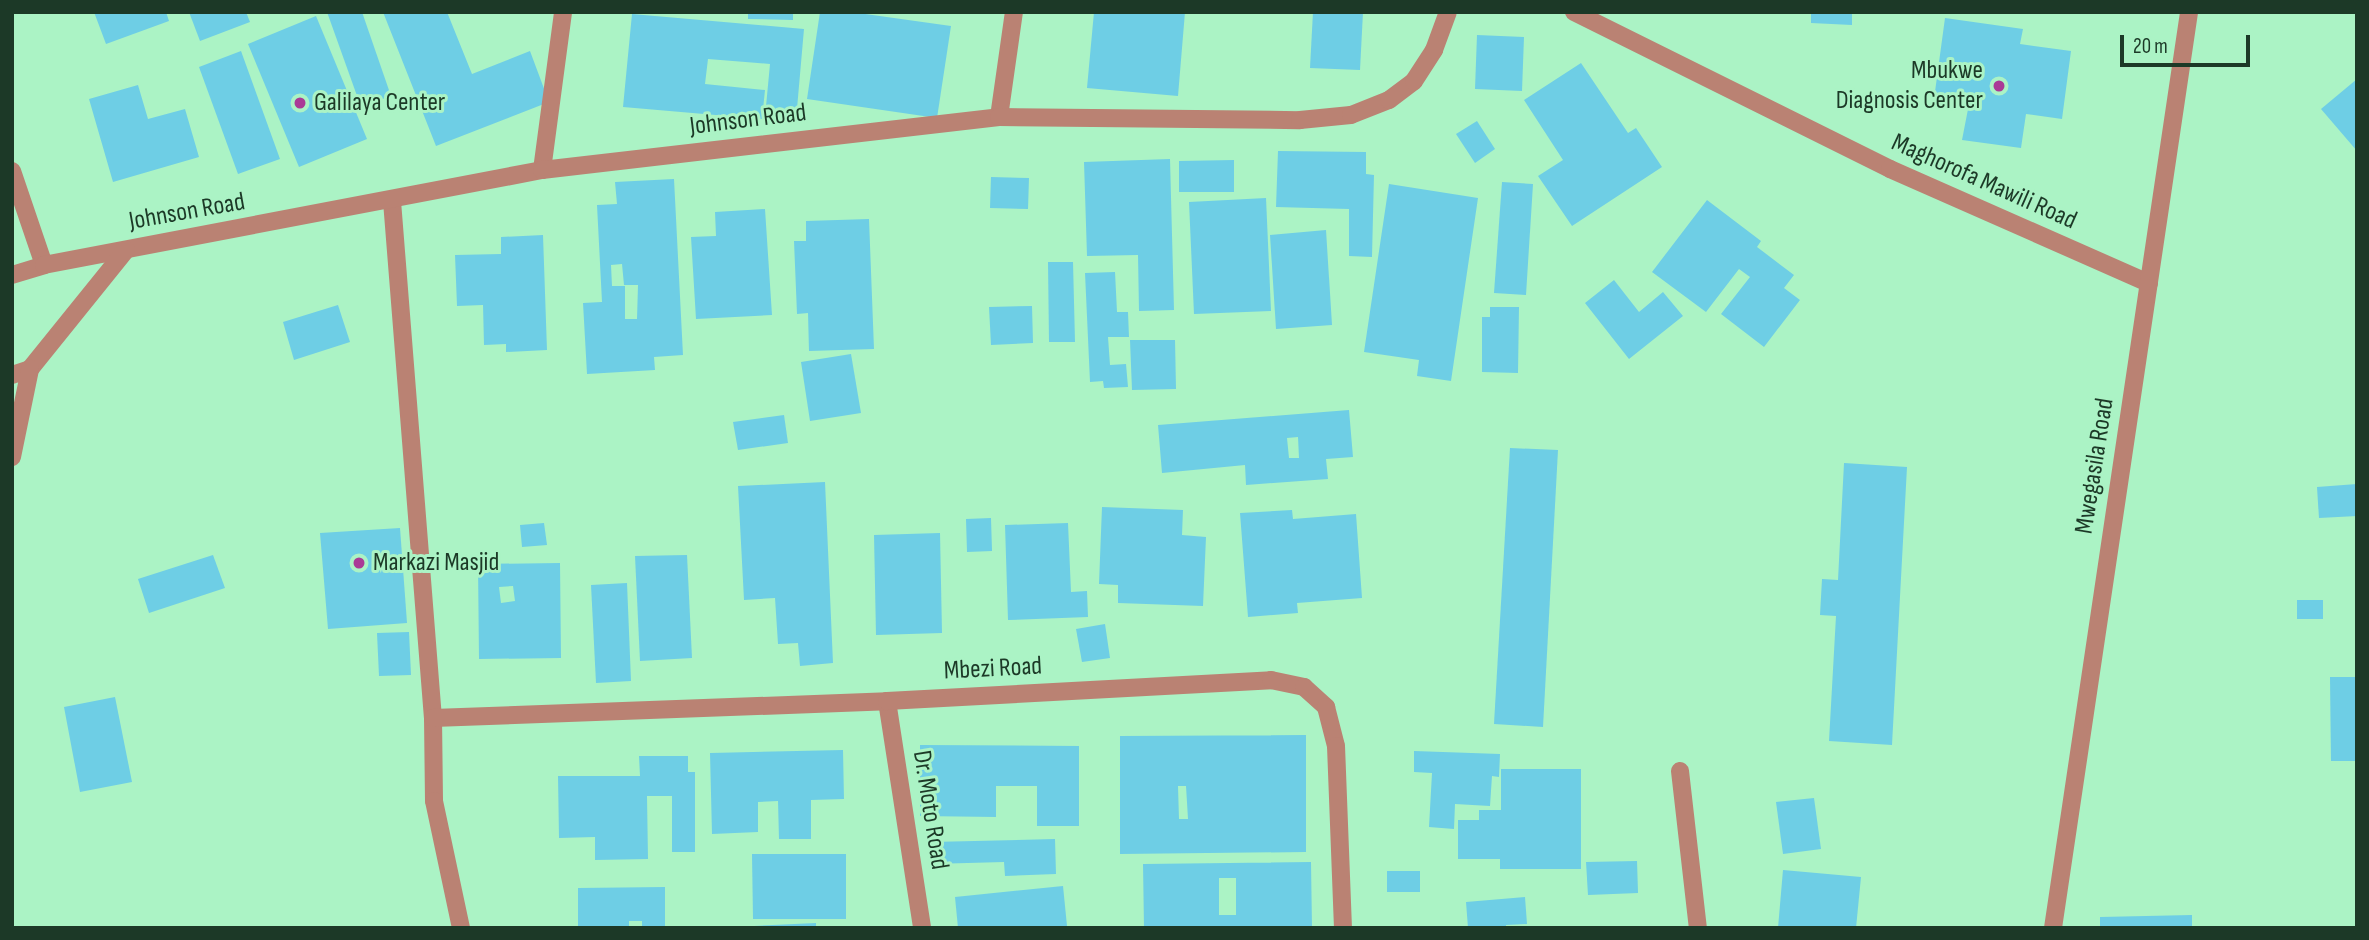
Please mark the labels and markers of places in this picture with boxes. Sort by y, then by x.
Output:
place label: Mbukwe Diagnosis Center [1836,55,1983,116]
marker: Mbukwe Diagnosis Center [1989,76,2009,96]
place label: Galilaya Center [314,87,445,119]
marker: Galilaya Center [292,95,308,111]
place label: Markazi Masjid [373,547,499,579]
marker: Markazi Masjid [351,555,367,571]

